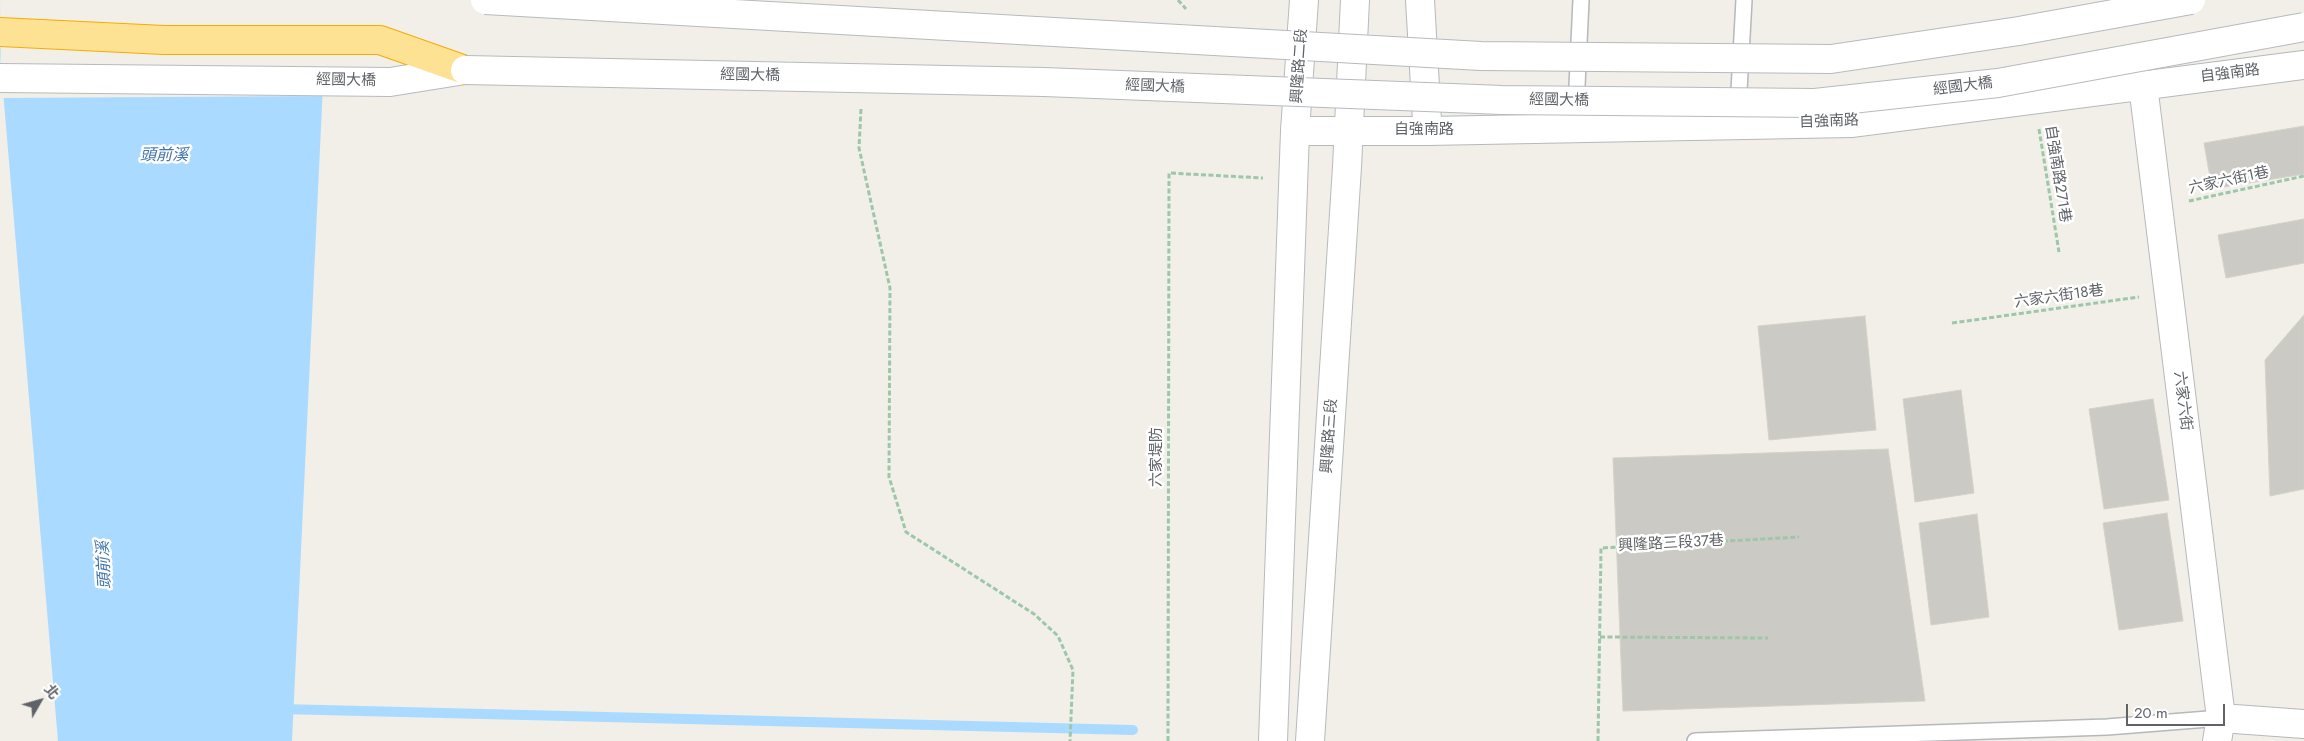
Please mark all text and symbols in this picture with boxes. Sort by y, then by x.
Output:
street label: 興隆路二段 [1288,28,1312,104]
street label: 自強南路 [2199,61,2261,87]
street label: 經國大橋 [720,66,780,86]
street label: 經國大橋 [316,71,376,91]
street label: 經國大橋 [1932,74,1994,100]
street label: 經國大橋 [1125,77,1185,97]
street label: 經國大橋 [1529,91,1589,111]
street label: 自強南路 [1799,112,1859,132]
street label: 自強南路 [1394,121,1454,139]
street label: 自強南路271巷 [2040,124,2074,224]
water label: 頭前溪 [140,146,188,166]
street label: 六家六街1巷 [2187,164,2271,198]
street label: 六家六街18巷 [2013,282,2105,312]
street label: 六家六街 [2169,370,2195,432]
street label: 興隆路三段 [1318,398,1342,474]
street label: 六家堤防 [1148,427,1166,487]
street label: 興隆路三段37巷 [1618,532,1724,556]
water label: 頭前溪 [94,541,116,589]
north arrow [15,676,65,726]
text: 北 [40,680,64,703]
scale bar [2129,694,2228,726]
text: 20 m [2134,702,2168,724]

